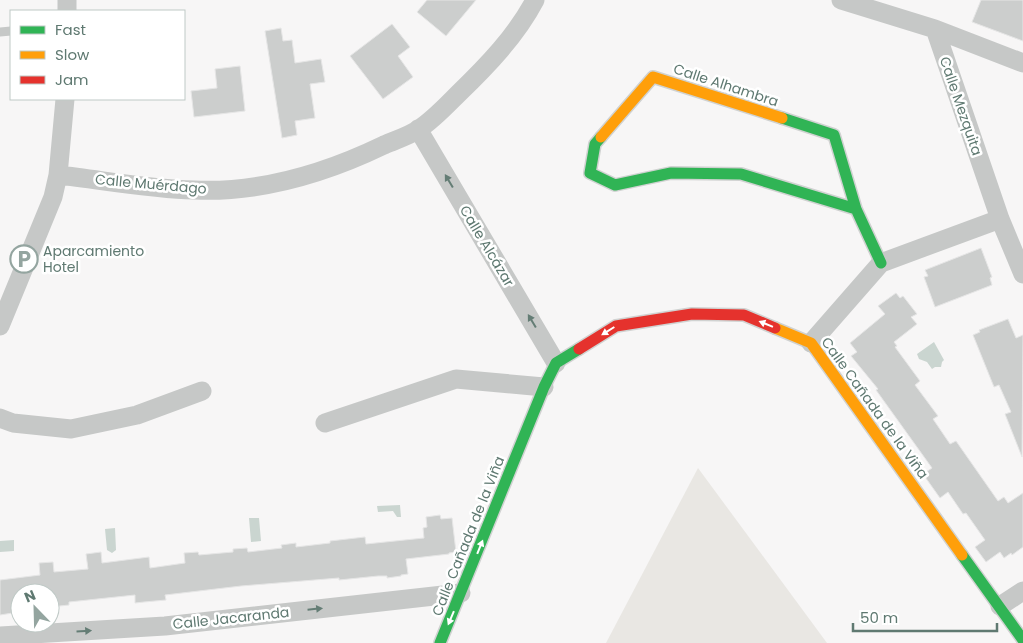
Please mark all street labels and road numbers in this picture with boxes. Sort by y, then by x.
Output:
street label: Calle Mezquita [935,54,987,158]
street label: Calle Alhambra [671,59,781,111]
street label: Calle Muérdago [94,169,208,199]
street label: Calle Alcázar [455,202,519,290]
street label: Calle Cañada de la Viña [817,333,933,483]
street label: Calle Cañada de la Viña [427,453,509,619]
street label: Calle Jacaranda [172,602,290,634]

